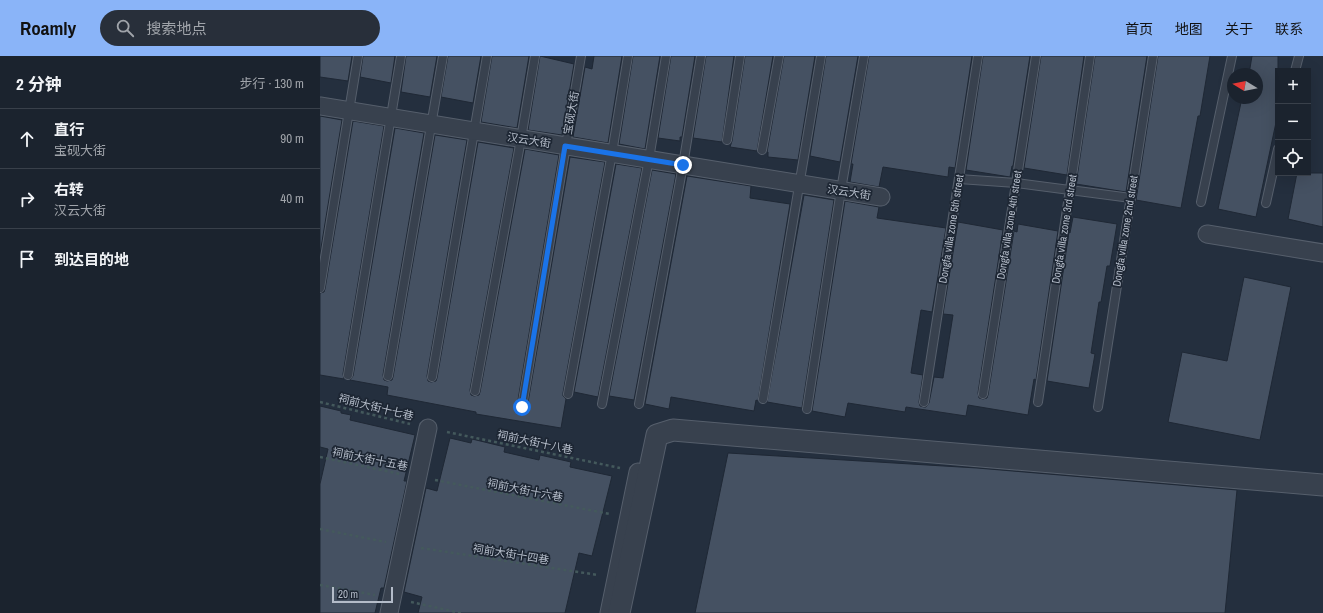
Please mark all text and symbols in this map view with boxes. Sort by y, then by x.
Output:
search box [100,10,380,46]
text: Roamly [20,15,76,41]
icon: search [114,17,136,39]
text: 搜索地点 [146,18,206,39]
text: 首页 [1125,20,1153,38]
text: 地图 [1175,20,1203,38]
text: 关于 [1225,20,1253,38]
text: 联系 [1275,20,1303,38]
north arrow [1227,68,1263,104]
map controls [1275,68,1311,176]
button: + [1275,68,1311,104]
text: 2 分钟 [16,72,62,95]
text: 步行 · 130 m [239,75,304,92]
street label: 宝砚大街 [560,90,582,136]
button: − [1275,104,1311,140]
text: 直行 [54,119,84,140]
icon: ahead [16,128,38,150]
text: 90 m [280,130,304,147]
street label: 汉云大街 [506,130,552,150]
button: locate [1275,140,1311,176]
text: 宝砚大街 [54,142,106,159]
route end [674,156,692,174]
street label: Dongfa villa zone 4th street [993,169,1025,280]
street label: Dongfa villa zone 5th street [935,173,967,284]
street label: Dongfa villa zone 3rd street [1048,173,1080,285]
street label: Dongfa villa zone 2nd street [1109,174,1141,288]
text: 右转 [54,179,84,200]
street label: 汉云大街 [826,182,872,202]
icon: right [16,188,38,210]
text: 40 m [280,190,304,207]
text: 汉云大街 [54,202,106,219]
icon: arrive [16,248,38,270]
text: 到达目的地 [54,249,129,270]
street label: 祠前大街十七巷 [337,391,415,423]
route start [513,398,531,416]
street label: 祠前大街十八巷 [496,427,574,457]
street label: 祠前大街十五巷 [331,445,409,473]
street label: 祠前大街十六巷 [486,476,564,504]
street label: 祠前大街十四巷 [472,541,550,567]
scale bar [332,585,393,604]
text: 20 m [338,587,358,601]

